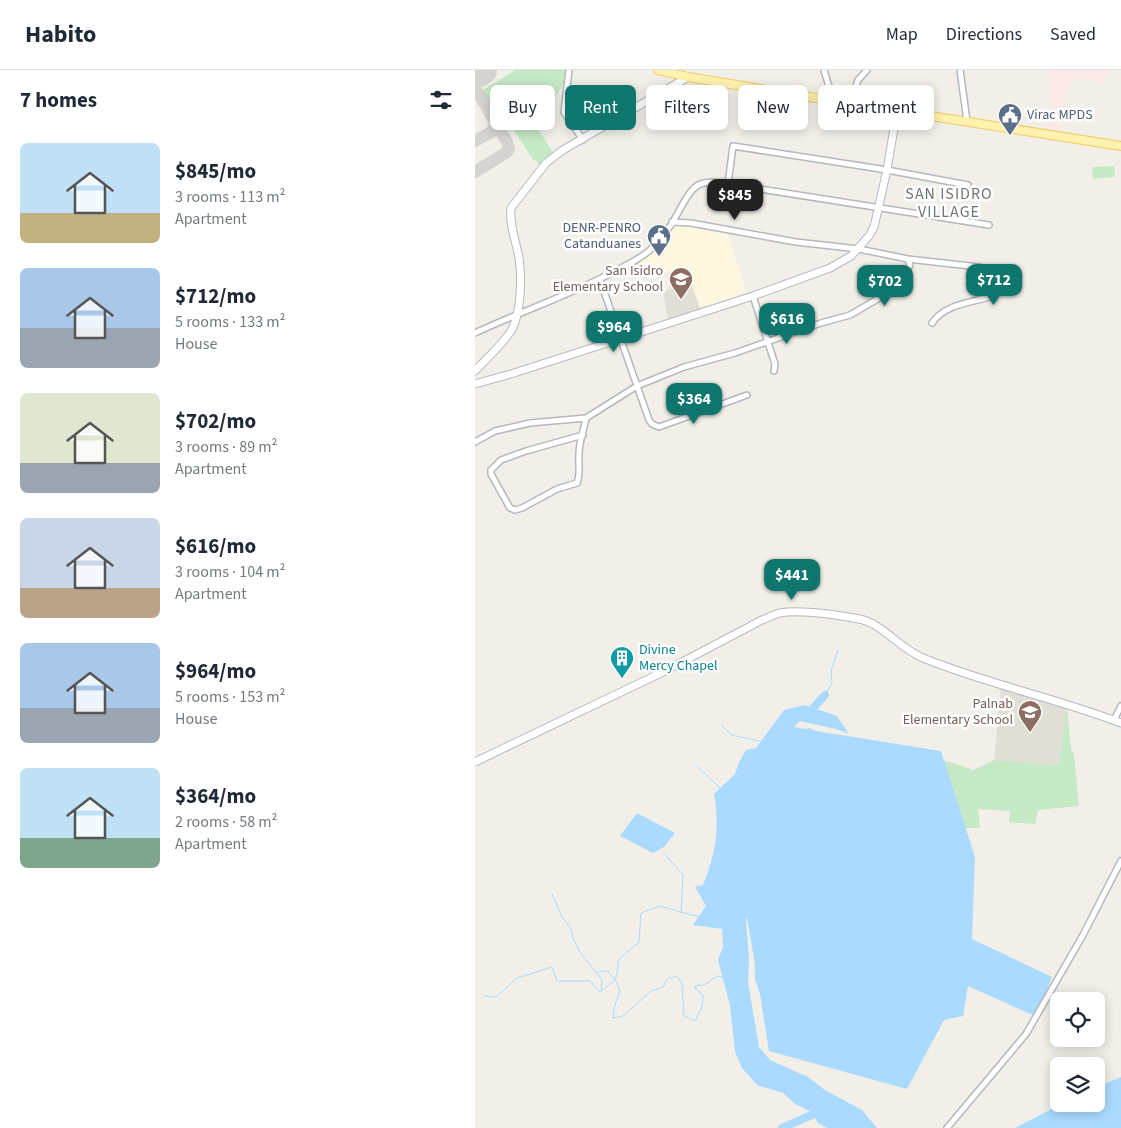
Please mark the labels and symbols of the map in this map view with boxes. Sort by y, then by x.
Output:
public building icon: Virac MPDS [997,102,1023,136]
place label: Virac MPDS [1027,105,1093,125]
pin: $845 [705,178,765,221]
district label: SAN ISIDRO VILLAGE [905,183,993,223]
place label: DENR-PENRO Catanduanes [562,218,641,254]
public building icon: DENR-PENRO Catanduanes [646,223,672,257]
place label: San Isidro Elementary School [553,261,663,297]
pin: $702 [855,264,915,307]
pin: $712 [964,264,1024,306]
school or university icon: San Isidro Elementary School [668,266,694,300]
pin: $616 [757,302,817,345]
pin: $964 [584,310,644,353]
pin: $364 [664,382,724,425]
pin: $441 [762,558,822,601]
place label: Divine Mercy Chapel [639,640,718,676]
building icon: Divine Mercy Chapel [609,645,635,679]
place label: Palnab Elementary School [903,694,1013,730]
school or university icon: Palnab Elementary School [1017,699,1043,733]

